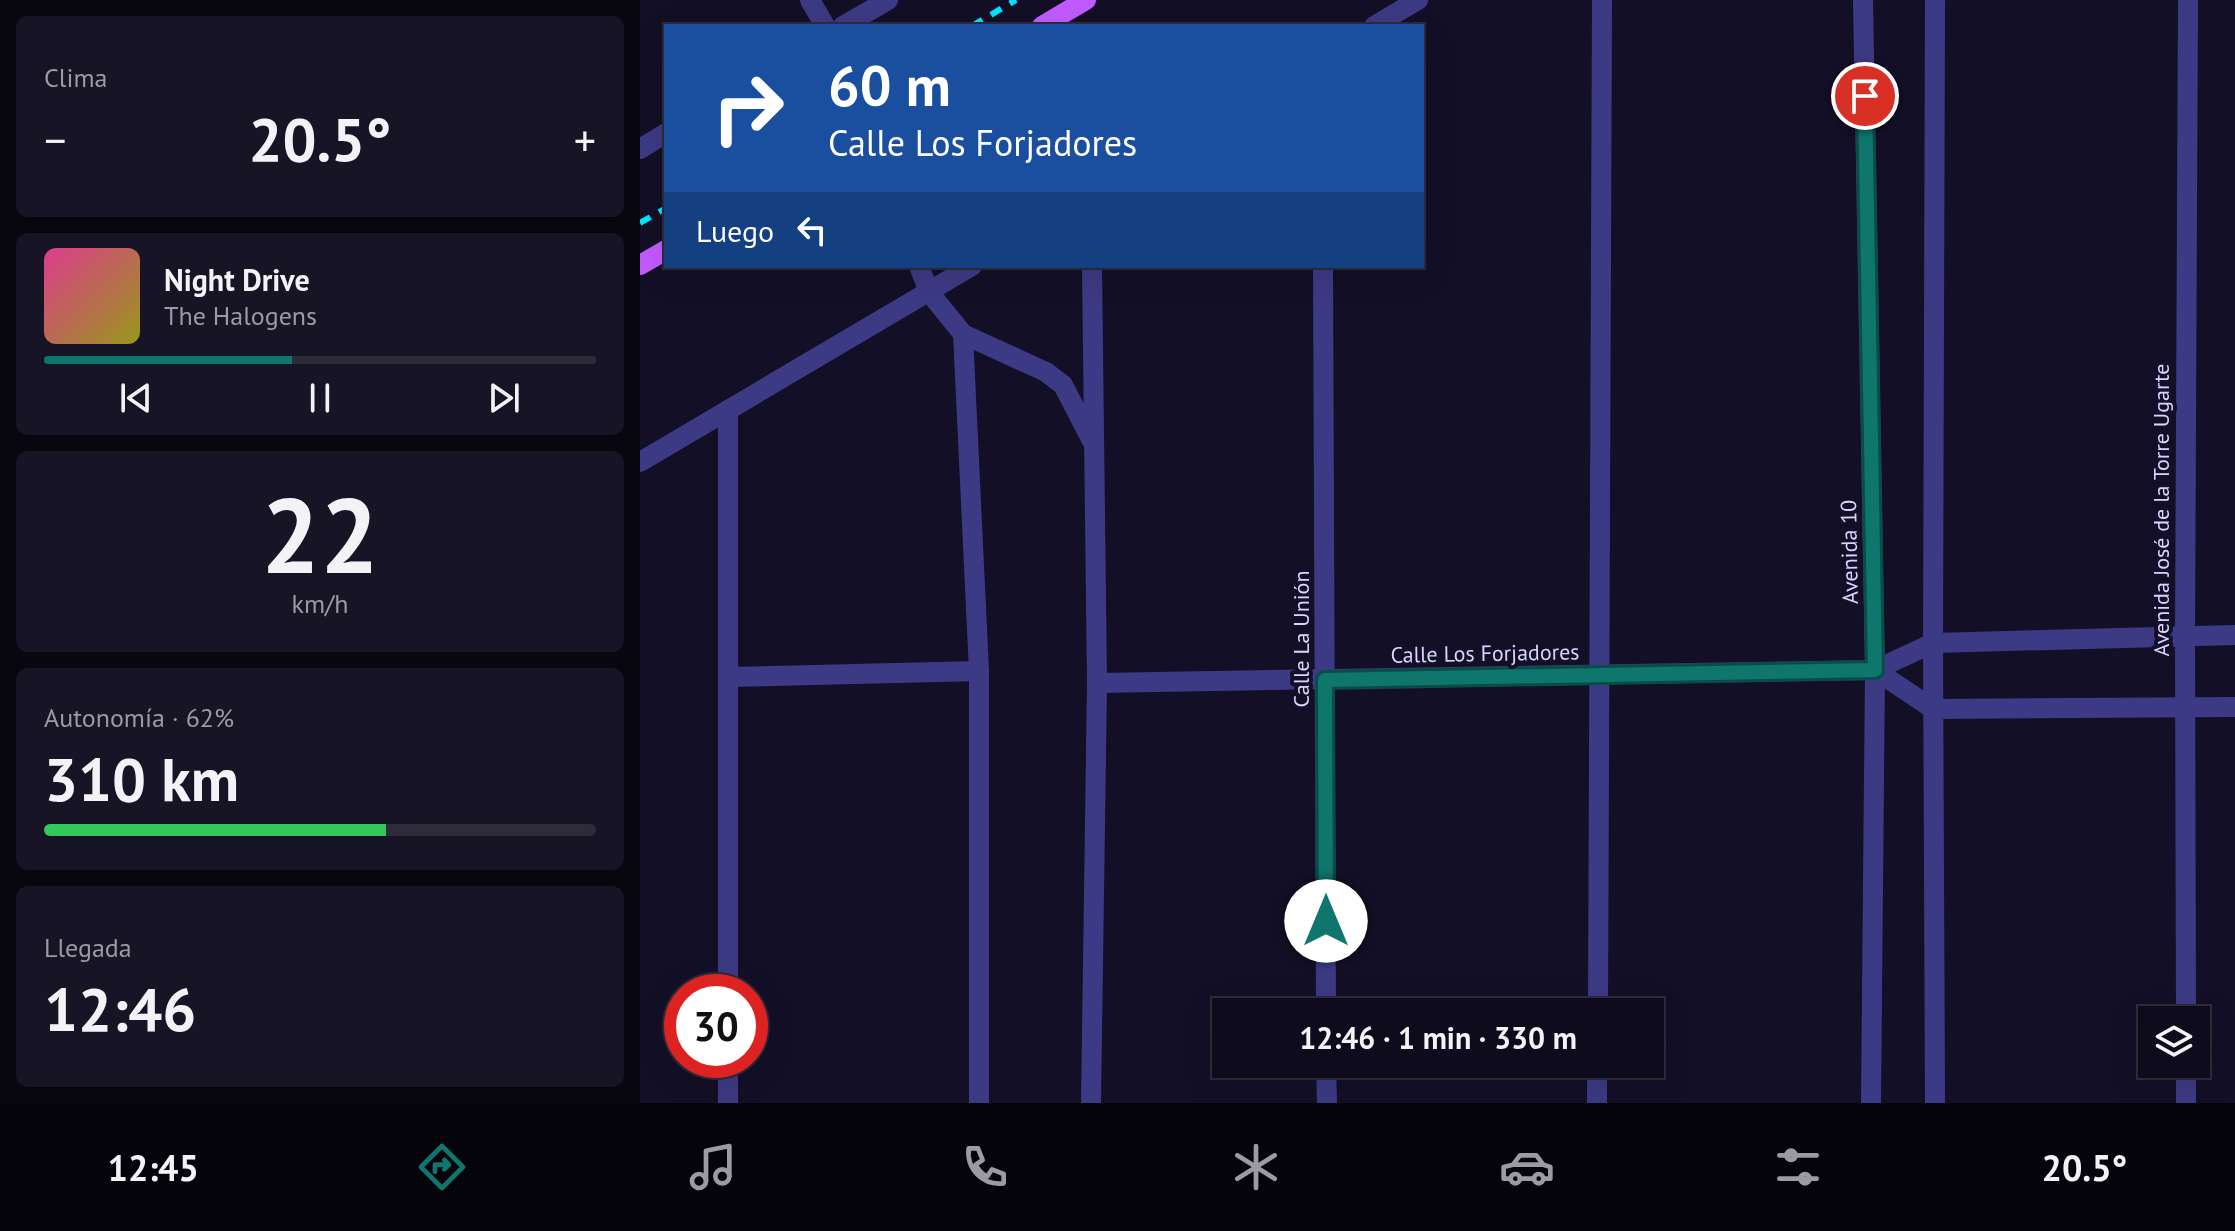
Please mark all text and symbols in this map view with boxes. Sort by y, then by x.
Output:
text: 60 m [828,49,951,121]
icon: right [696,56,800,160]
text: Clima [44,61,107,94]
pin [1831,62,1899,130]
icon: arrive [1843,74,1887,118]
text: 20.5° [248,100,392,178]
text: − [44,111,66,168]
text: + [574,111,596,168]
text: Calle Los Forjadores [828,119,1137,166]
icon: left [790,208,834,252]
text: Luego [696,211,774,250]
text: Night Drive [164,260,310,299]
text: The Halogens [164,299,317,332]
street label: Avenida José de la Torre Ugarte [2147,364,2175,656]
icon: previous [114,376,158,420]
icon: pause [298,376,342,420]
icon: next [482,376,526,420]
text: 22 [261,467,379,602]
street label: Avenida 10 [1834,500,1864,604]
street label: Calle La Unión [1287,571,1315,707]
text: km/h [292,587,349,620]
street label: Calle Los Forjadores [1390,637,1580,669]
text: Autonomía · 62% [44,701,234,734]
text: 310 km [44,740,239,818]
position arrow [1284,879,1368,963]
text: Llegada [44,931,132,964]
text: 12:46 [44,970,196,1048]
speed limit sign: 30 [664,974,768,1078]
map controls [2138,1006,2210,1078]
button: layers [2138,1006,2210,1078]
text: 12:46 · 1 min · 330 m [1299,1018,1577,1057]
icon: directions [414,1139,470,1195]
icon: music [685,1139,741,1195]
icon: phone [957,1139,1013,1195]
icon: climate [1228,1139,1284,1195]
icon: car [1499,1139,1555,1195]
icon: filters [1770,1139,1826,1195]
text: 12:45 [108,1144,199,1191]
text: 20.5° [2041,1144,2127,1191]

